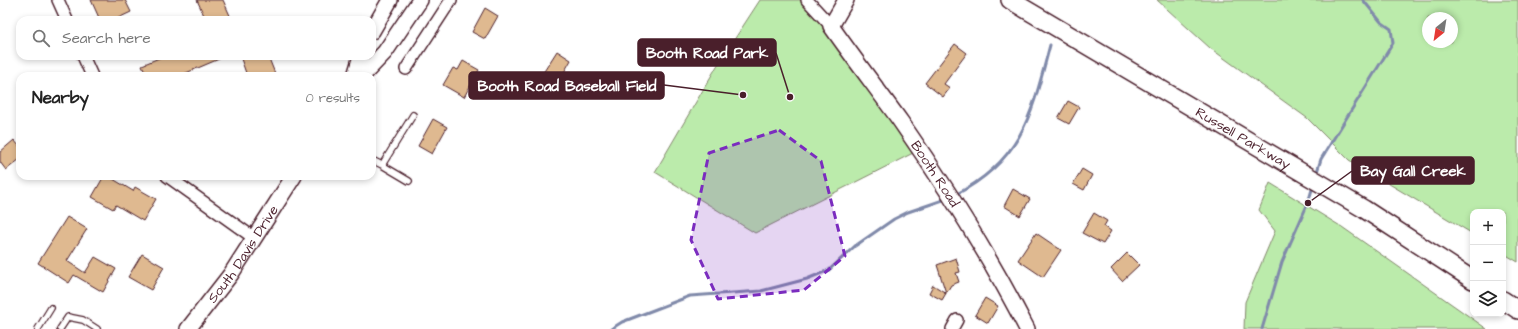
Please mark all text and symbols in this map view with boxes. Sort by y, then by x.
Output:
north arrow [1422,12,1458,48]
search box [16,16,376,60]
icon: search [30,27,52,49]
text: Search here [62,28,151,49]
callout: Booth Road Park [638,39,776,66]
text: Booth Road Park [646,43,769,64]
callout: Booth Road Baseball Field [469,72,664,99]
text: Booth Road Baseball Field [477,76,657,97]
text: Nearby [32,86,89,110]
text: 0 results [305,89,360,107]
street label: Russell Parkway [1192,103,1294,175]
street label: Booth Road [906,137,964,211]
callout: Bay Gall Creek [1352,157,1474,184]
text: Bay Gall Creek [1360,161,1467,183]
street label: South Davis Drive [203,201,284,308]
map controls [1470,209,1506,317]
button: + [1470,209,1506,245]
button: − [1470,245,1506,281]
button: layers [1470,281,1506,317]

